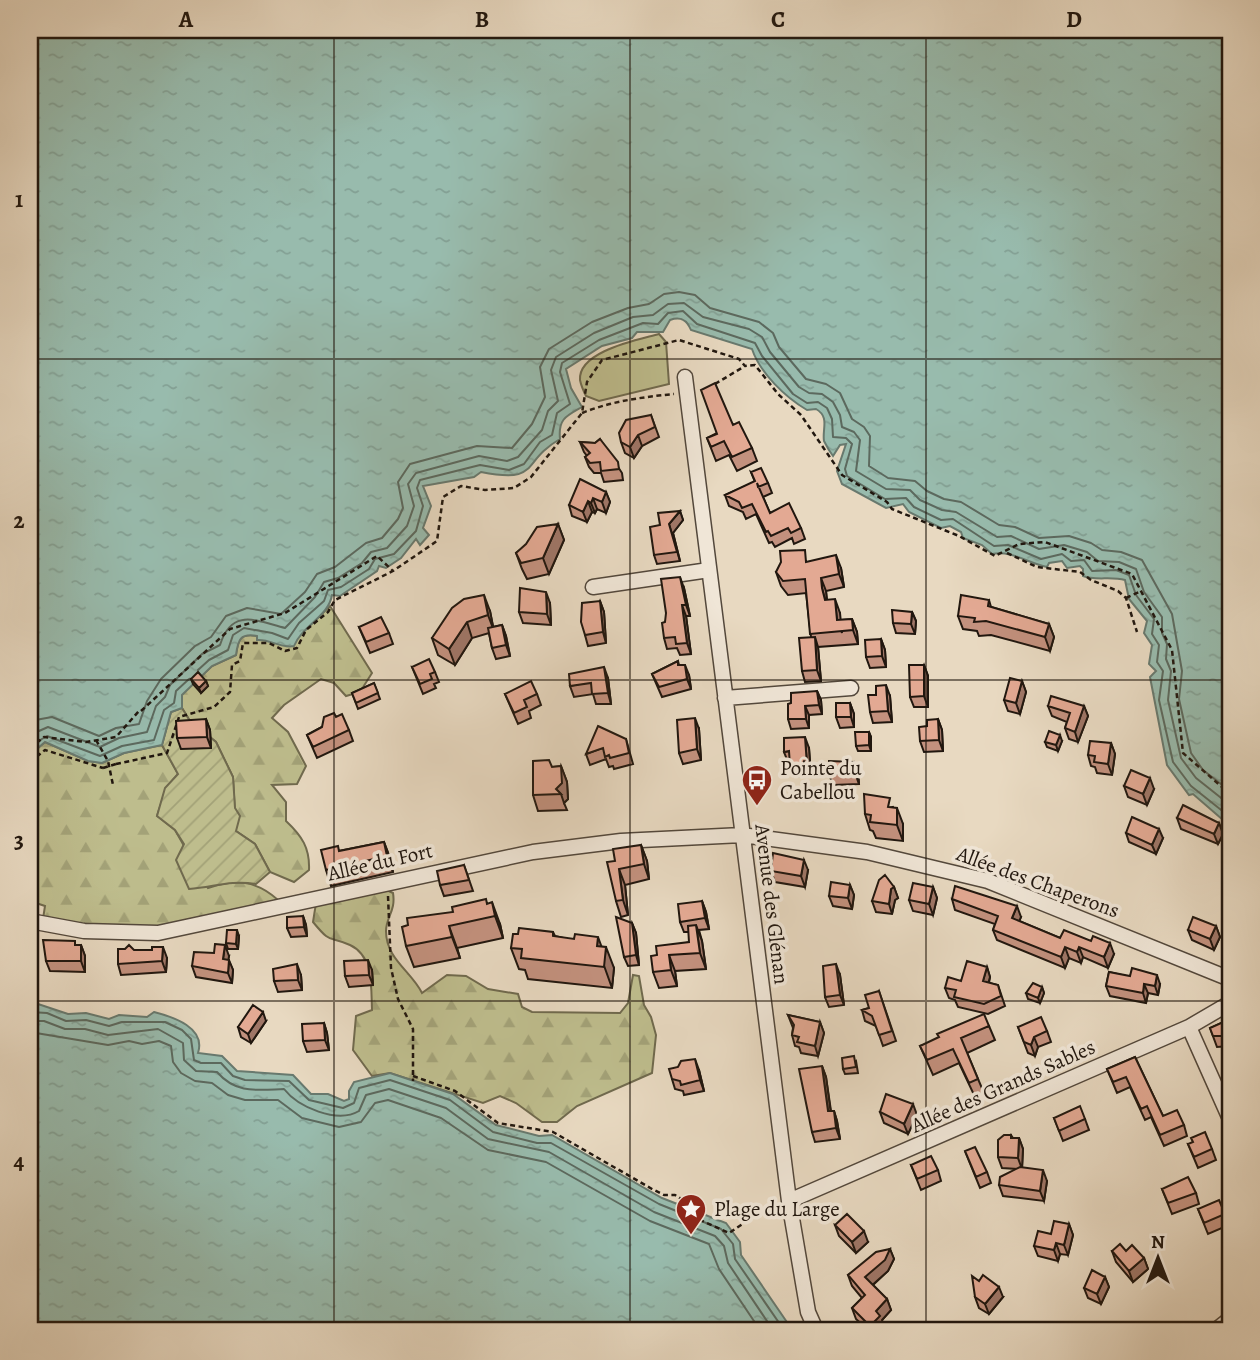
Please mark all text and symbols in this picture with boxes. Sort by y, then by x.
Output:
text: A [178,4,194,35]
text: B [475,4,489,35]
text: C [771,4,785,35]
text: D [1066,4,1082,35]
text: 1 [15,184,23,215]
text: 2 [13,505,25,536]
place label: Pointe du Cabellou [780,754,862,806]
bus stop icon: Pointe du Cabellou [740,763,774,807]
street label: Avenue des Glénan [748,821,796,986]
text: 3 [14,825,24,856]
street label: Allée du Fort [324,836,435,888]
street label: Allée des Chaperons [952,839,1123,924]
street label: Allée des Grands Sables [905,1033,1100,1140]
text: 4 [14,1146,25,1177]
place icon: Plage du Large [674,1192,708,1236]
place label: Plage du Large [714,1195,840,1223]
north arrow [1124,1224,1194,1294]
text: N [1151,1229,1165,1255]

